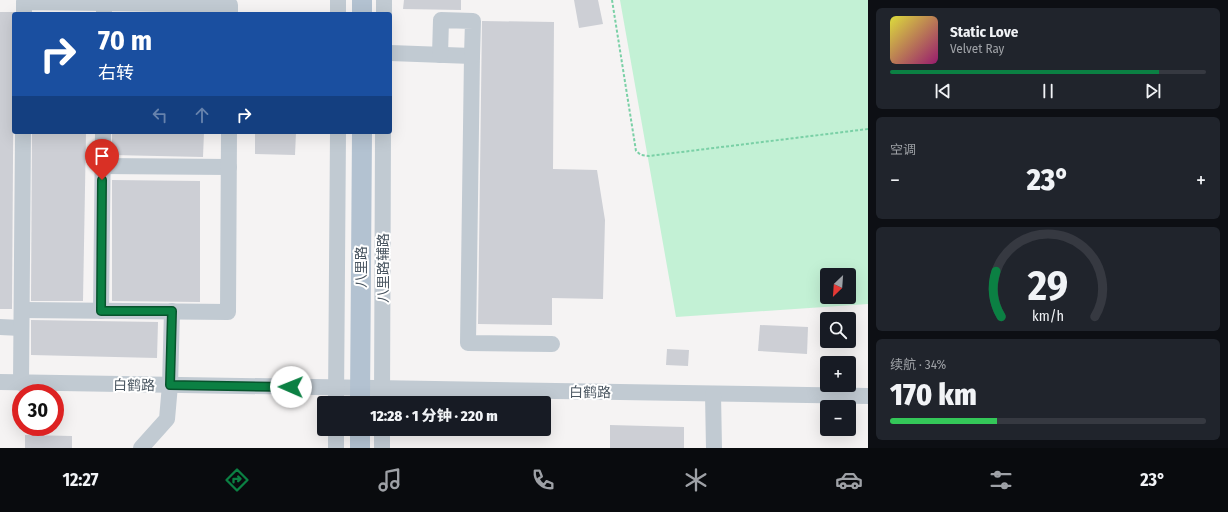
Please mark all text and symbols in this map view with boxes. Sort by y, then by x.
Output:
text: Static Love [950,23,1018,41]
text: 70 m [98,24,152,57]
icon: right [32,28,84,80]
text: Velvet Ray [950,41,1004,56]
text: 右转 [98,62,134,84]
icon: previous [932,80,954,102]
icon: pause [1037,80,1059,102]
icon: next [1142,80,1164,102]
icon: left [149,104,171,126]
icon: ahead [191,104,213,126]
icon: right [233,104,255,126]
pin [85,139,119,180]
text: 空调 [890,142,916,157]
icon: arrive [91,145,113,167]
text: 23° [1027,162,1069,198]
text: − [890,167,900,194]
text: + [1196,167,1206,194]
street label: 八里路辅路 [375,233,392,303]
street label: 八里路 [353,246,370,288]
text: 29 [1027,260,1068,310]
north arrow [820,268,856,304]
map controls [820,268,856,436]
text: km/h [1032,307,1064,324]
button: search [820,312,856,348]
button: + [820,356,856,392]
text: 续航 · 34% [890,357,946,372]
position arrow [270,366,312,408]
street label: 白鹤路 [113,377,155,394]
text: 170 km [890,377,977,413]
speed limit sign: 30 [12,384,64,436]
street label: 白鹤路 [569,384,611,401]
button: − [820,400,856,436]
text: 12:28 · 1 分钟 · 220 m [370,407,498,425]
icon: directions [223,466,251,494]
icon: music [376,466,404,494]
icon: phone [529,466,557,494]
icon: climate [682,466,710,494]
icon: car [835,466,863,494]
icon: filters [987,466,1015,494]
text: 12:27 [62,469,98,491]
text: 23° [1140,469,1165,491]

